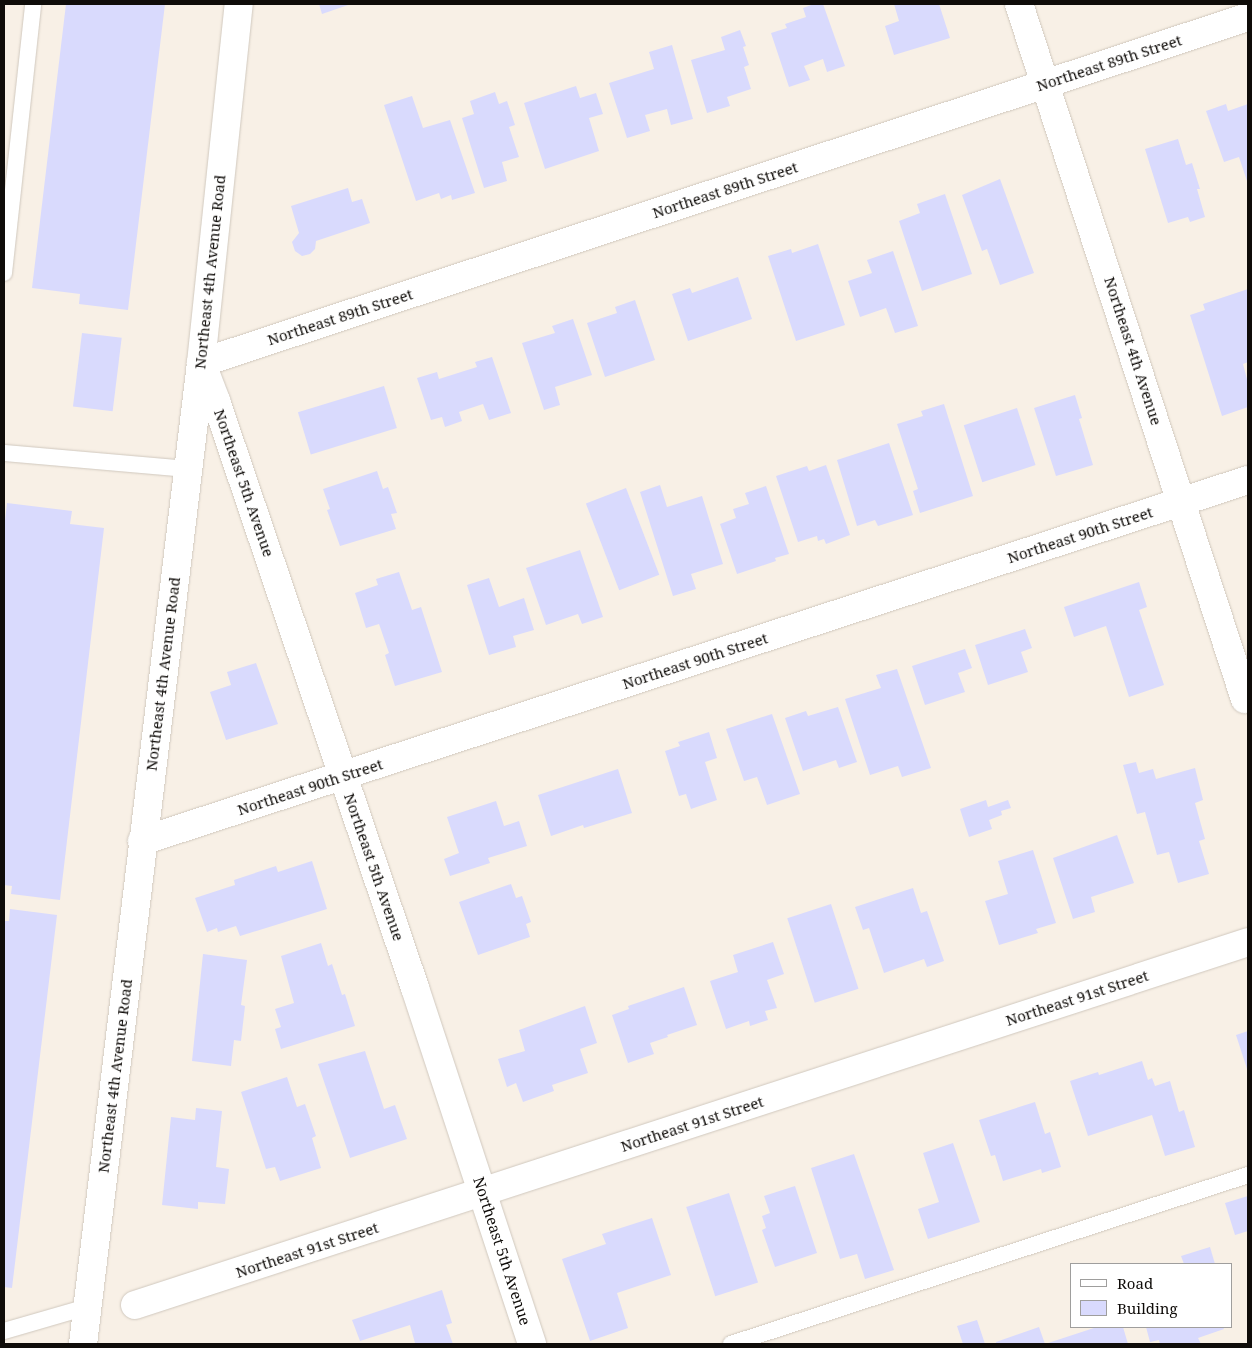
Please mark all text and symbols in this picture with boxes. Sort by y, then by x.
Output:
street label: Northeast 89th Street [1034,31,1184,95]
street label: Northeast 89th Street [650,158,800,222]
street label: Northeast 4th Avenue Road [191,174,229,370]
street label: Northeast 4th Avenue [1100,274,1166,428]
street label: Northeast 89th Street [265,285,415,349]
street label: Northeast 5th Avenue [210,407,278,559]
street label: Northeast 90th Street [1005,503,1155,567]
street label: Northeast 4th Avenue Road [142,576,184,772]
street label: Northeast 90th Street [620,629,770,693]
street label: Northeast 90th Street [235,755,385,819]
street label: Northeast 5th Avenue [340,791,408,943]
street label: Northeast 91st Street [1003,966,1151,1030]
street label: Northeast 4th Avenue Road [94,978,136,1174]
street label: Northeast 91st Street [618,1092,766,1156]
street label: Northeast 5th Avenue [469,1174,535,1328]
street label: Northeast 91st Street [233,1218,381,1282]
legend [1070,1263,1232,1328]
text: Road [1117,1273,1153,1293]
text: Building [1117,1298,1178,1318]

